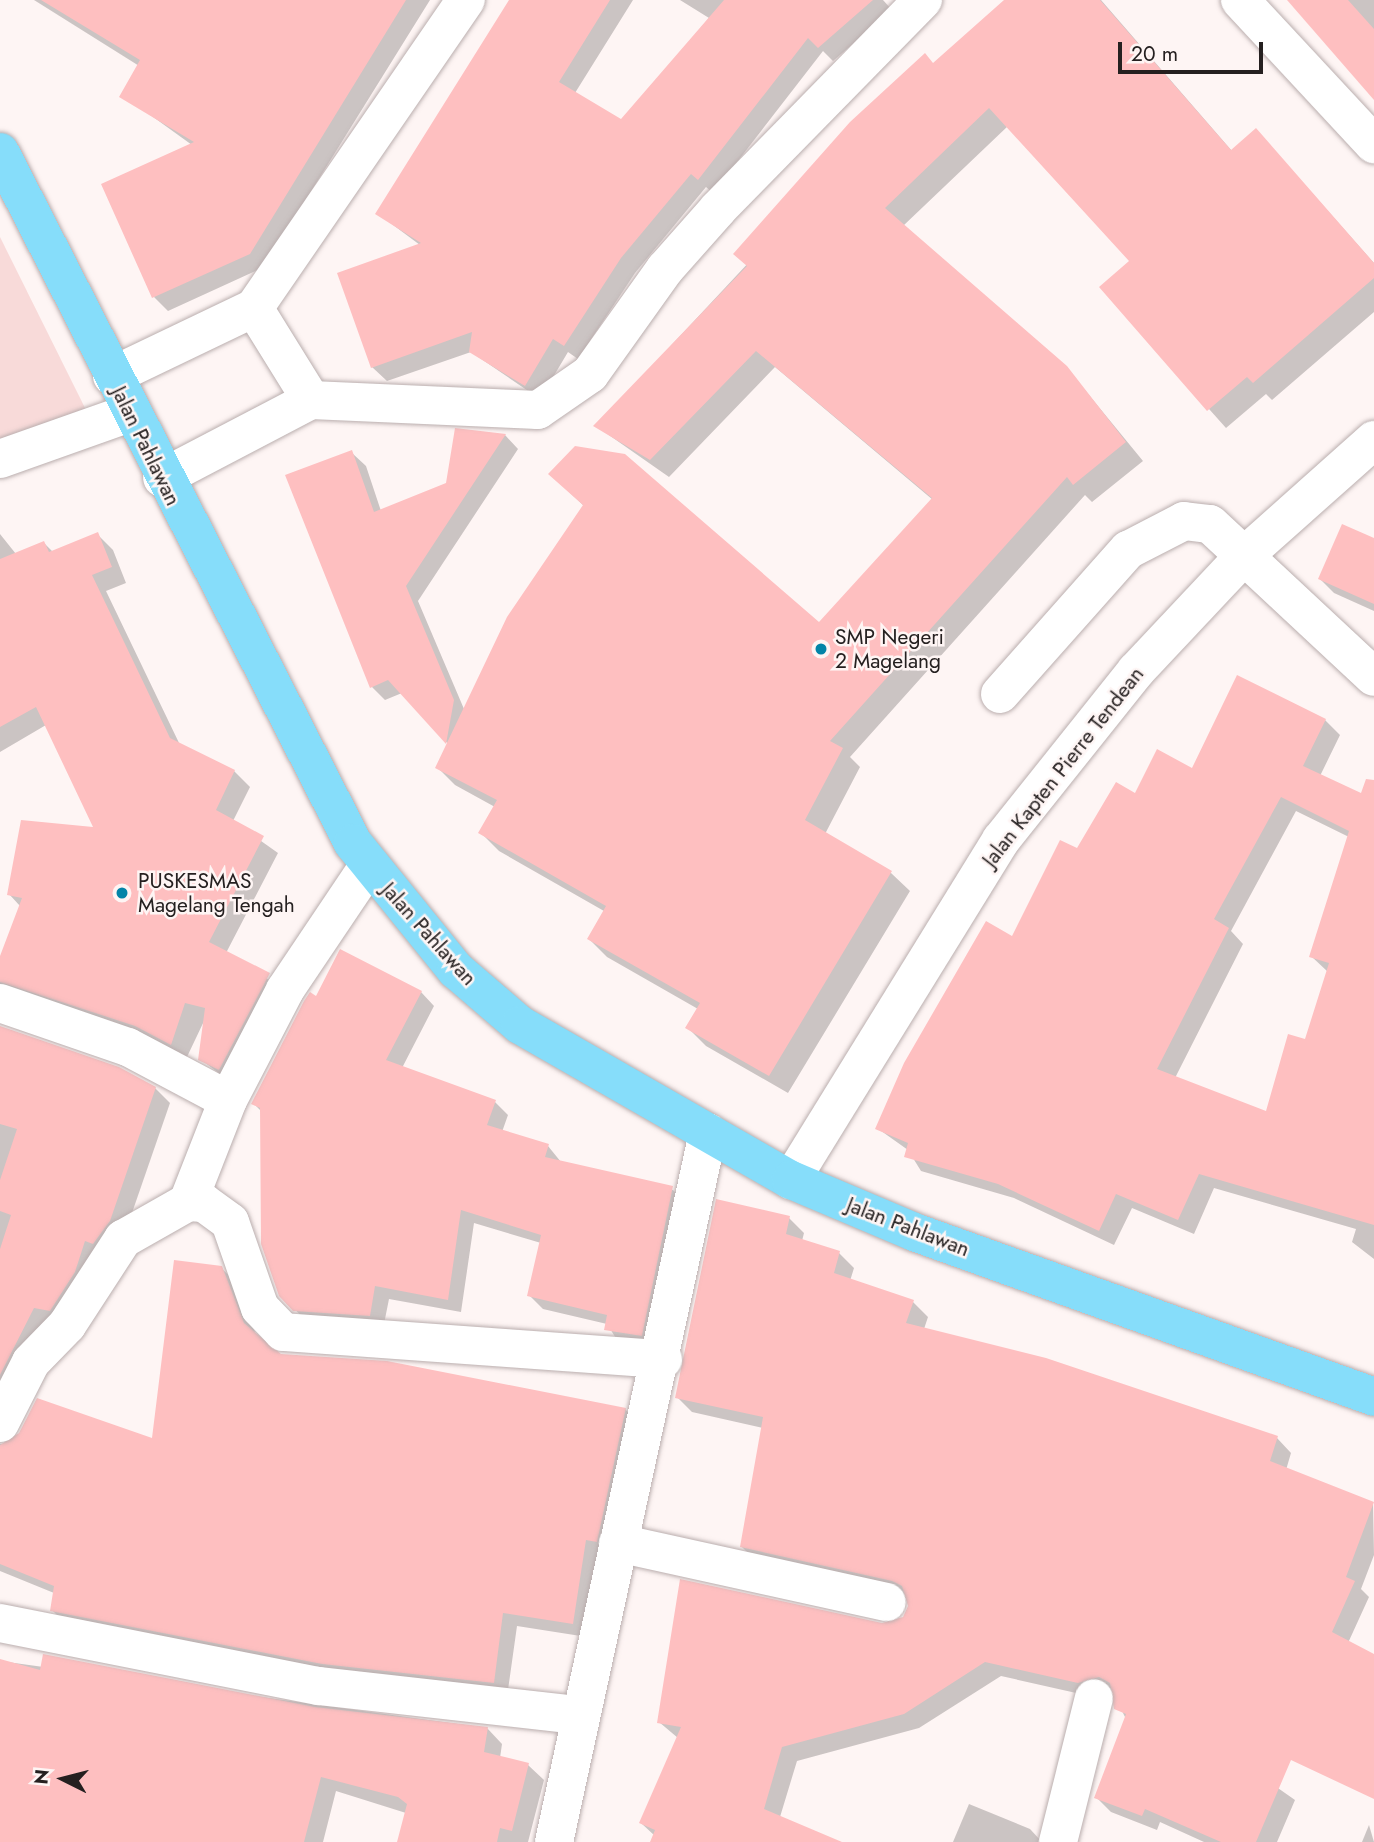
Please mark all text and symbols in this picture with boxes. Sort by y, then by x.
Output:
scale bar [1122,28,1267,72]
text: 20 m [1131,39,1178,69]
street label: Jalan Pahlawan [106,382,186,510]
place label: SMP Negeri 2 Magelang [835,624,944,674]
marker: SMP Negeri 2 Magelang [813,641,829,657]
street label: Jalan Kapten Pierre Tendean [977,662,1149,872]
place label: PUSKESMAS Magelang Tengah [138,868,295,918]
street label: Jalan Pahlawan [376,877,482,991]
marker: PUSKESMAS Magelang Tengah [112,883,132,903]
street label: Jalan Pahlawan [843,1192,973,1262]
north arrow [28,1744,98,1814]
text: N [27,1768,56,1786]

